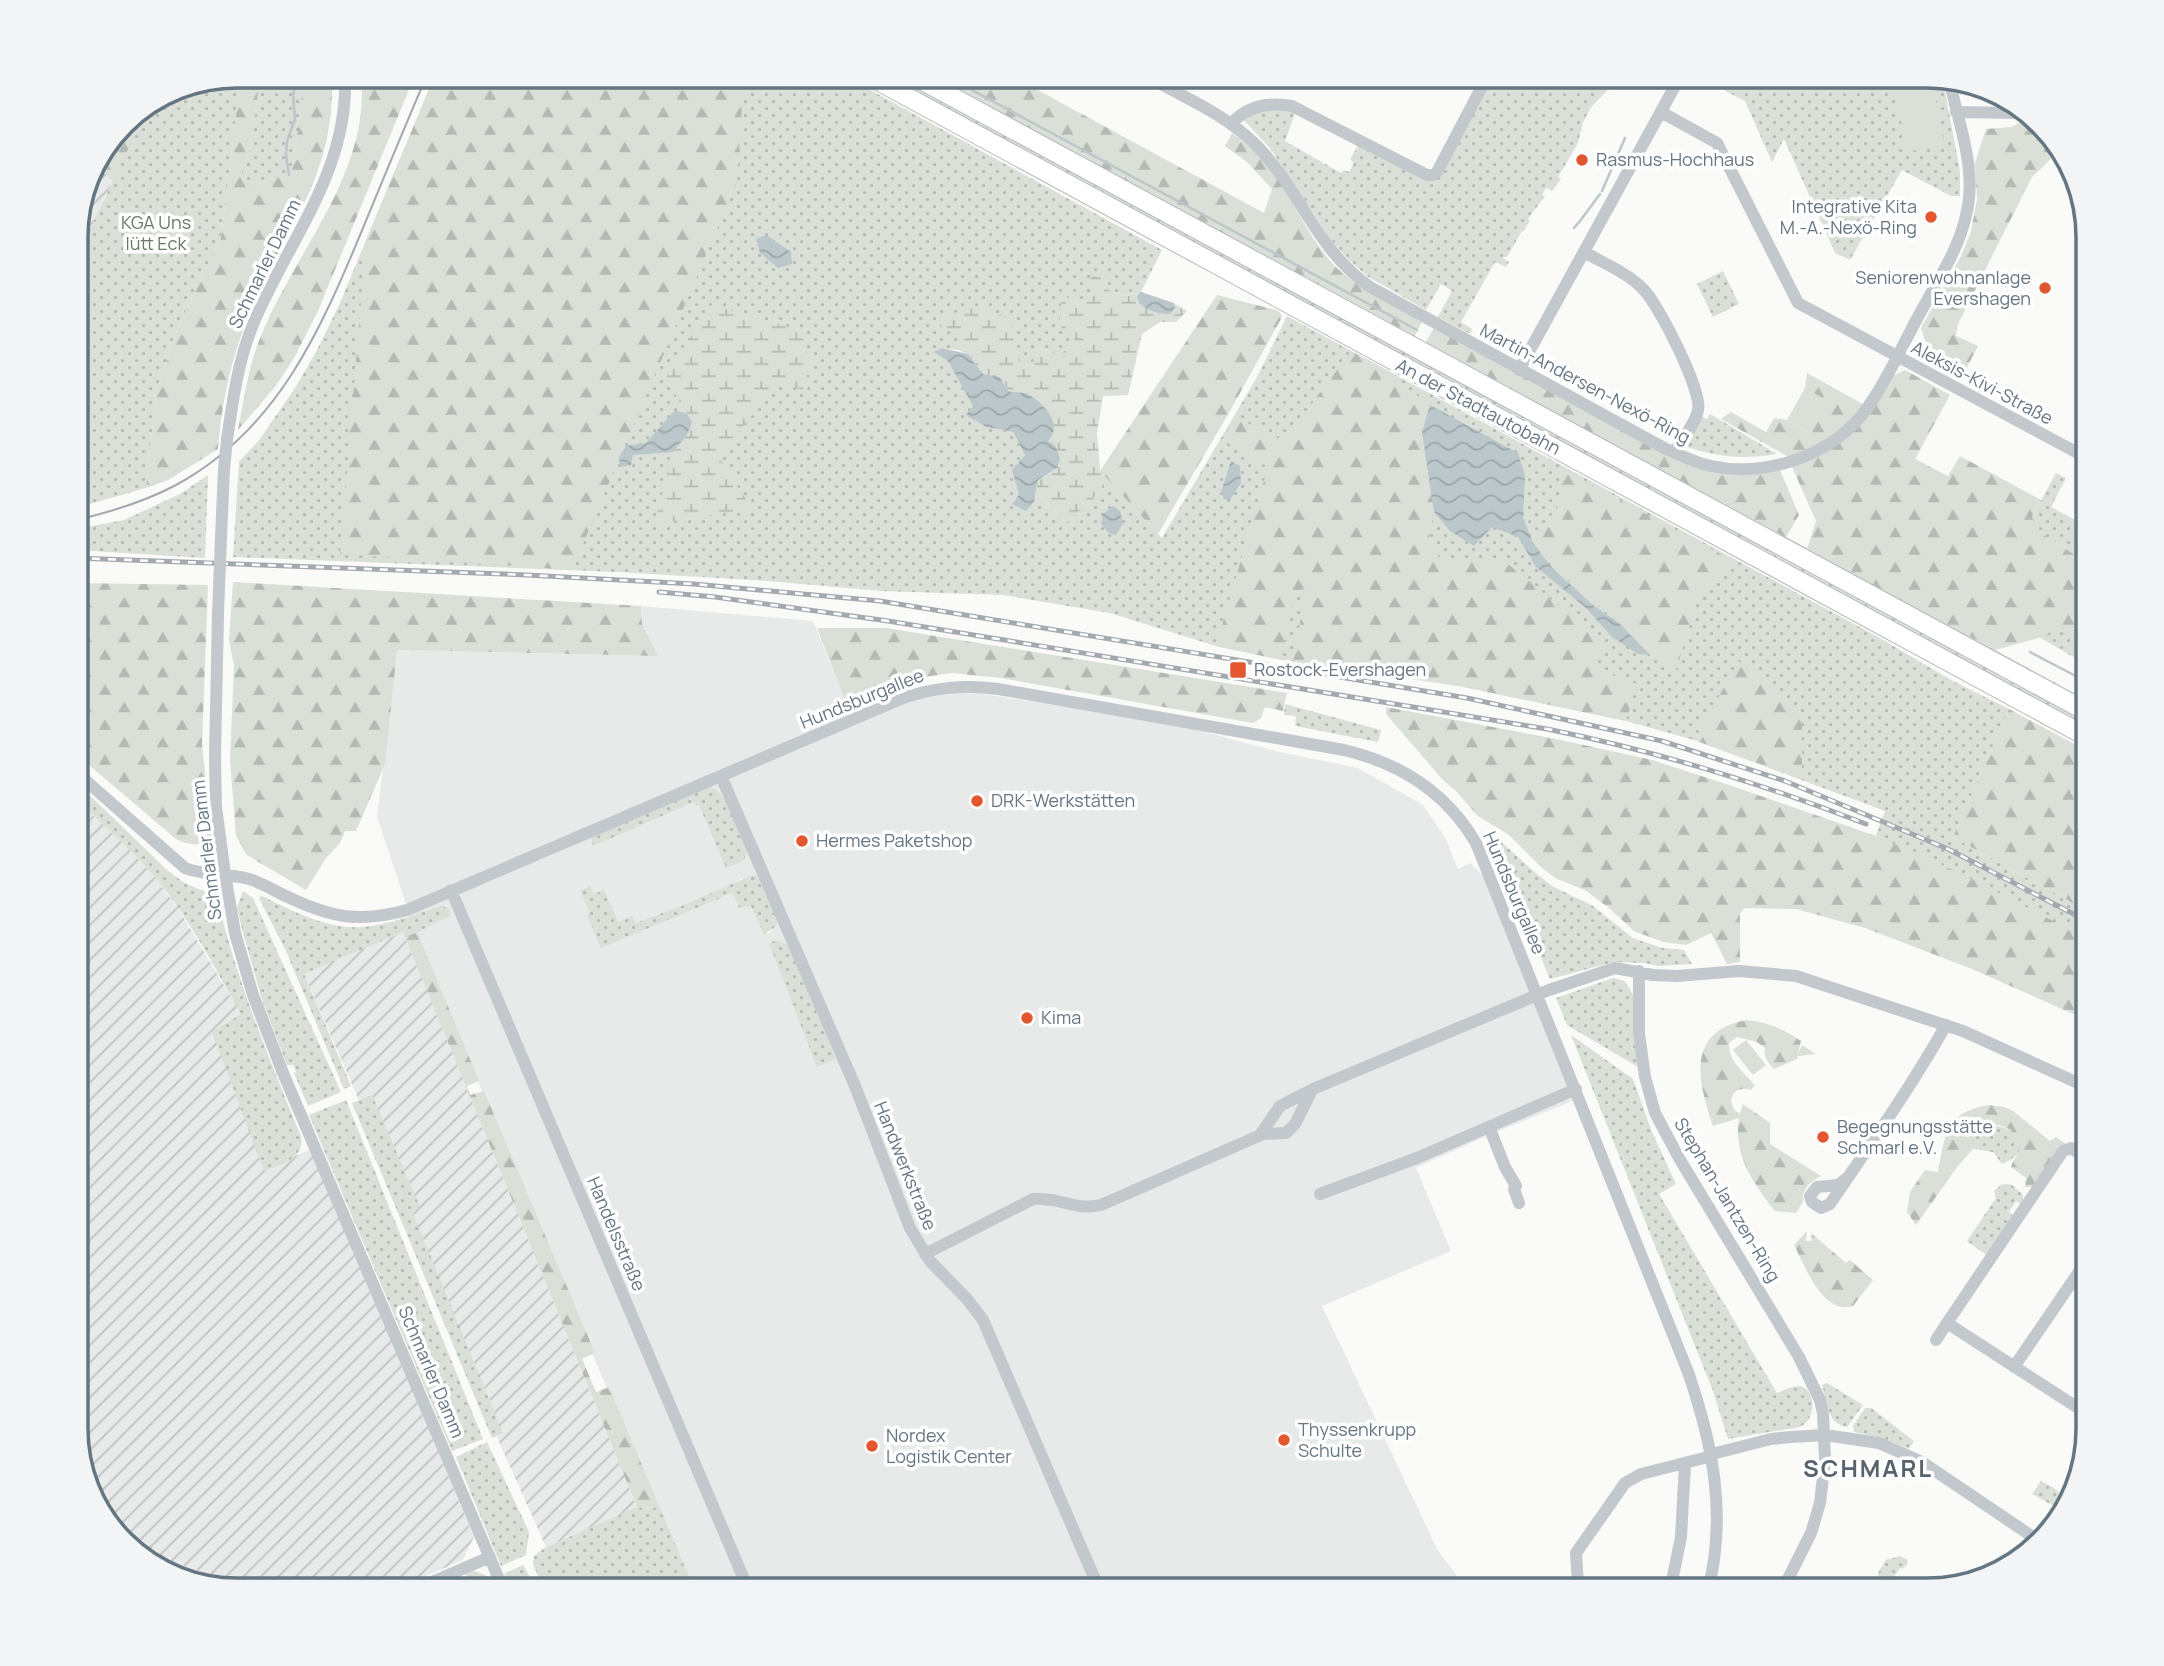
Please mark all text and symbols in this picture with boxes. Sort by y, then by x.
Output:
place label: Rasmus-Hochhaus [1596,147,1754,171]
marker: Rasmus-Hochhaus [1574,152,1590,168]
place label: Integrative Kita M.-A.-Nexö-Ring [1780,194,1917,239]
street label: Schmarler Damm [222,195,306,332]
marker: Integrative Kita M.-A.-Nexö-Ring [1923,209,1939,225]
park label: KGA Uns lütt Eck [121,210,191,255]
place label: Seniorenwohnanlage Evershagen [1855,265,2031,310]
marker: Seniorenwohnanlage Evershagen [2037,280,2053,296]
street label: Martin-Andersen-Nexö-Ring [1476,317,1695,449]
street label: Aleksis-Kivi-Straße [1907,335,2057,430]
street label: An der Stadtautobahn [1392,352,1565,460]
place label: Rostock-Evershagen [1254,657,1426,681]
marker: Rostock-Evershagen [1228,660,1248,680]
street label: Hundsburgallee [796,662,927,734]
street label: Schmarler Damm [186,779,227,922]
place label: DRK-Werkstätten [991,788,1135,812]
marker: DRK-Werkstätten [969,793,985,809]
street label: Hundsburgallee [1478,827,1552,958]
place label: Hermes Paketshop [816,828,972,852]
marker: Hermes Paketshop [794,833,810,849]
place label: Kima [1041,1005,1081,1029]
marker: Kima [1019,1010,1035,1026]
street label: Handwerkstraße [869,1098,943,1234]
street label: Stephan-Jantzen-Ring [1669,1113,1786,1286]
place label: Begegnungsstätte Schmarl e.V. [1837,1114,1993,1159]
marker: Begegnungsstätte Schmarl e.V. [1815,1129,1831,1145]
street label: Handelsstraße [582,1173,652,1294]
street label: Schmarler Damm [393,1302,471,1441]
place label: Thyssenkrupp Schulte [1298,1417,1416,1462]
place label: Nordex Logistik Center [886,1423,1012,1468]
marker: Thyssenkrupp Schulte [1276,1432,1292,1448]
marker: Nordex Logistik Center [864,1438,880,1454]
district label: SCHMARL [1803,1451,1933,1484]

